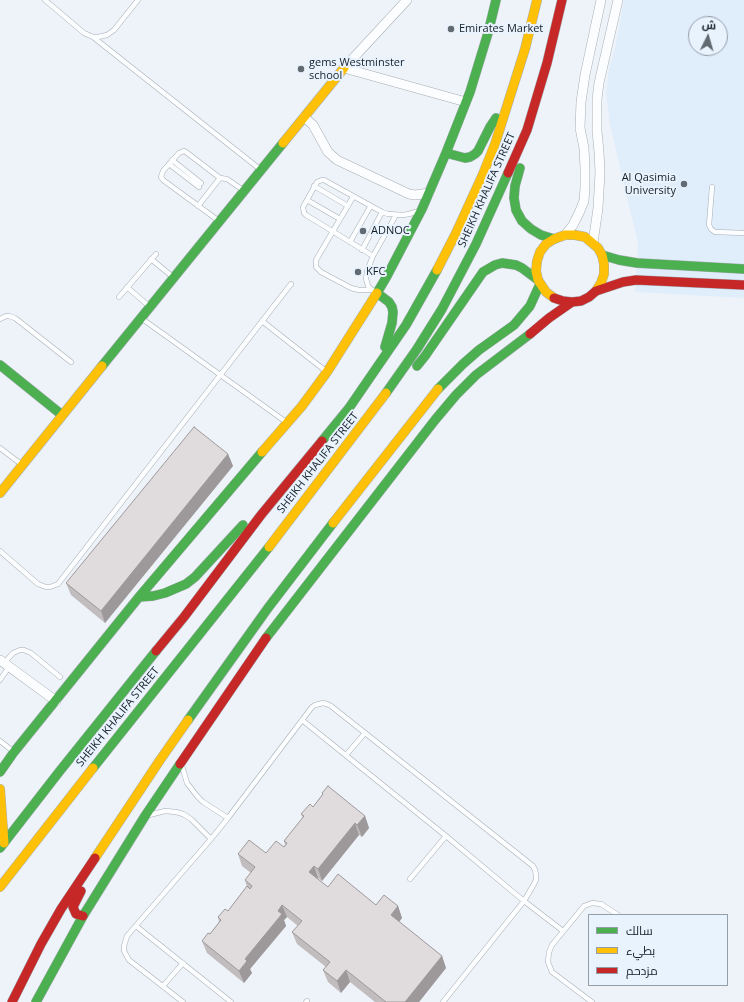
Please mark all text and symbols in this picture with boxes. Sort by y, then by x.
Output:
north arrow [688,16,728,56]
text: ش [701,16,717,33]
place label: Emirates Market [459,22,543,36]
marker: Emirates Market [446,24,456,34]
place label: gems Westminster school [309,56,404,82]
marker: gems Westminster school [296,64,306,74]
street label: SHEIKH KHALIFA STREET [456,131,518,249]
place label: Al Qasimia University [622,171,676,197]
marker: Al Qasimia University [679,179,689,189]
place label: ADNOC [371,224,410,238]
marker: ADNOC [358,226,368,236]
place label: KFC [366,265,385,279]
marker: KFC [353,267,363,277]
street label: SHEIKH KHALIFA STREET [275,410,361,516]
street label: SHEIKH KHALIFA STREET [74,665,162,769]
legend [588,914,728,986]
text: سالك [626,922,653,939]
text: بطيء [626,942,655,959]
text: مزدحم [626,962,658,979]

